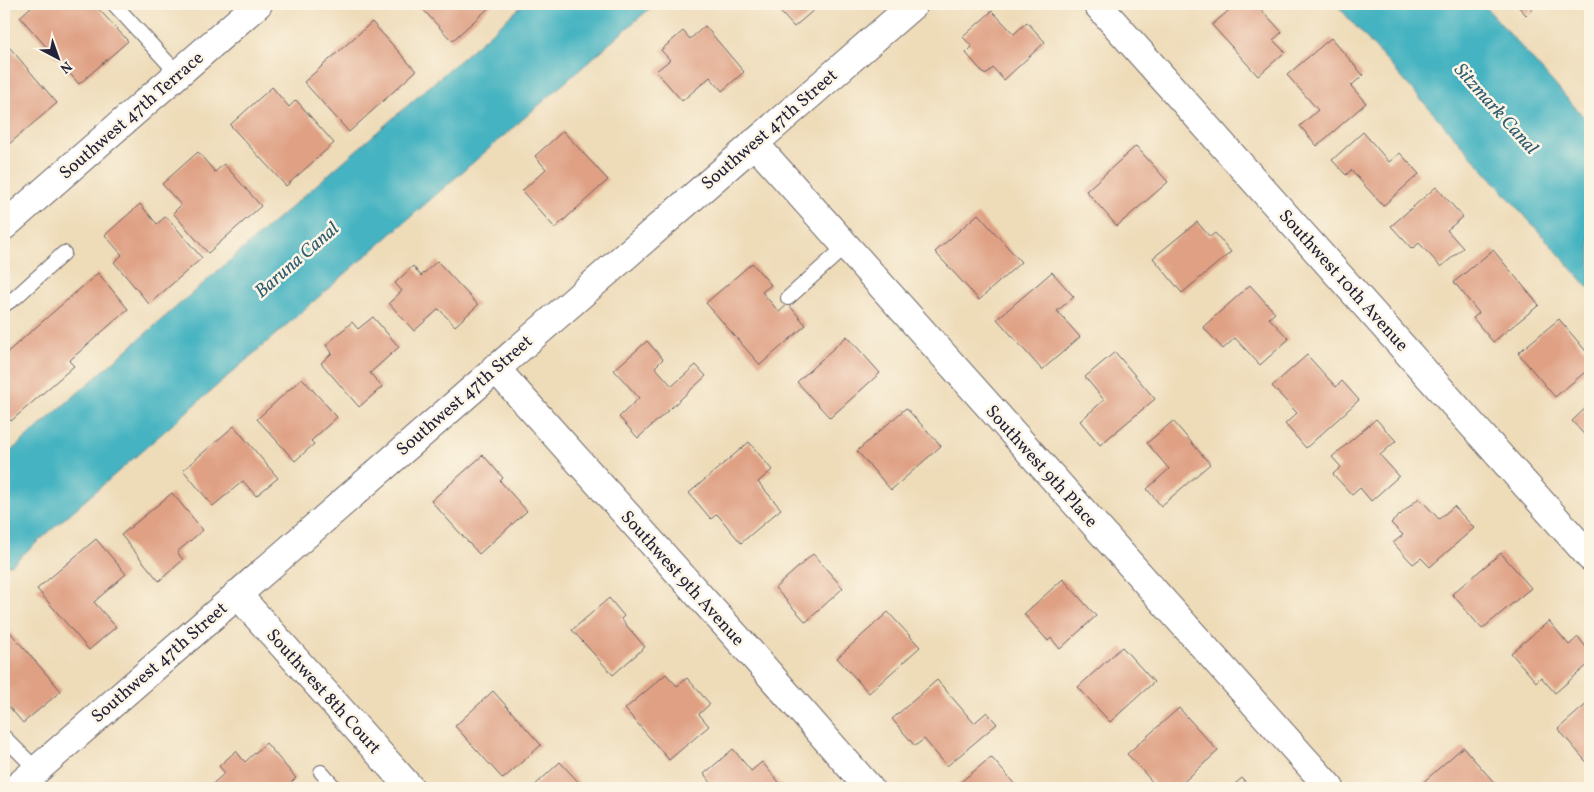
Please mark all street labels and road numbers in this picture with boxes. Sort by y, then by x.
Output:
street label: Southwest 47th Terrace [54,46,210,186]
street label: Southwest 47th Street [696,64,844,196]
street label: Southwest 10th Avenue [1272,205,1413,357]
street label: Southwest 47th Street [391,330,539,462]
street label: Southwest 9th Place [979,400,1103,534]
street label: Southwest 9th Avenue [614,506,750,652]
street label: Southwest 47th Street [86,597,234,729]
street label: Southwest 8th Court [260,624,386,760]

